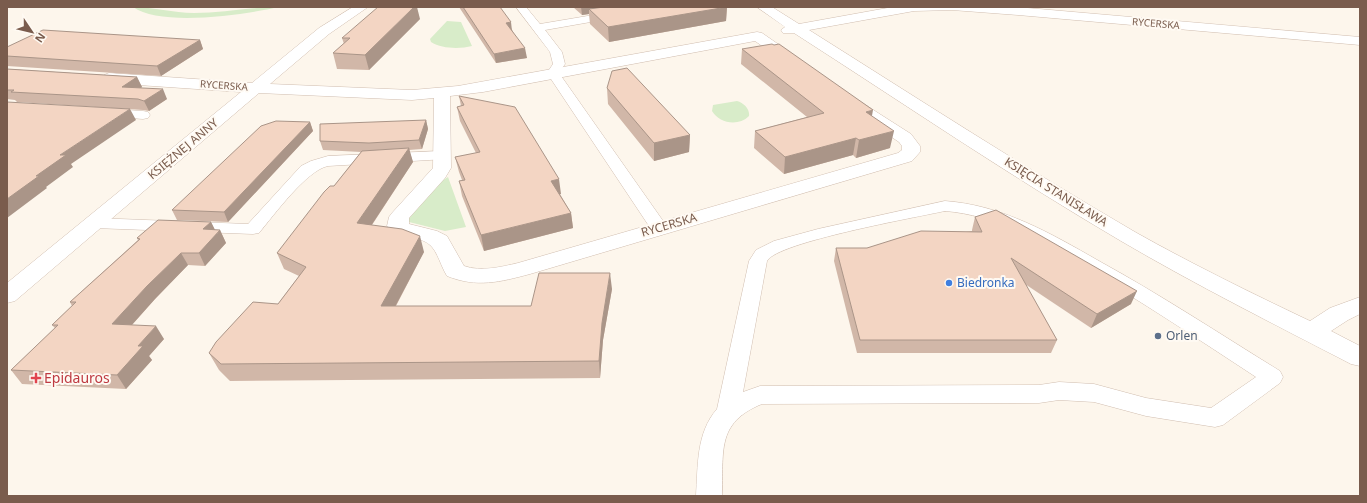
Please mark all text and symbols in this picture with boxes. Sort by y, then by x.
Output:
north arrow [12,12,52,52]
street label: RYCERSKA [1132,14,1181,32]
text: N [32,30,49,46]
street label: RYCERSKA [200,76,249,94]
street label: KSIĘŻNEJ ANNY [144,114,222,183]
street label: KSIĘCIA STANISŁAWA [1001,153,1111,230]
street label: RYCERSKA [639,208,699,241]
place label: Biedronka [957,274,1015,291]
marker: Biedronka [944,278,954,288]
place label: Orlen [1166,327,1198,344]
marker: Orlen [1153,331,1163,341]
place label: Epidauros [44,368,110,387]
marker: Epidauros [31,373,41,383]

